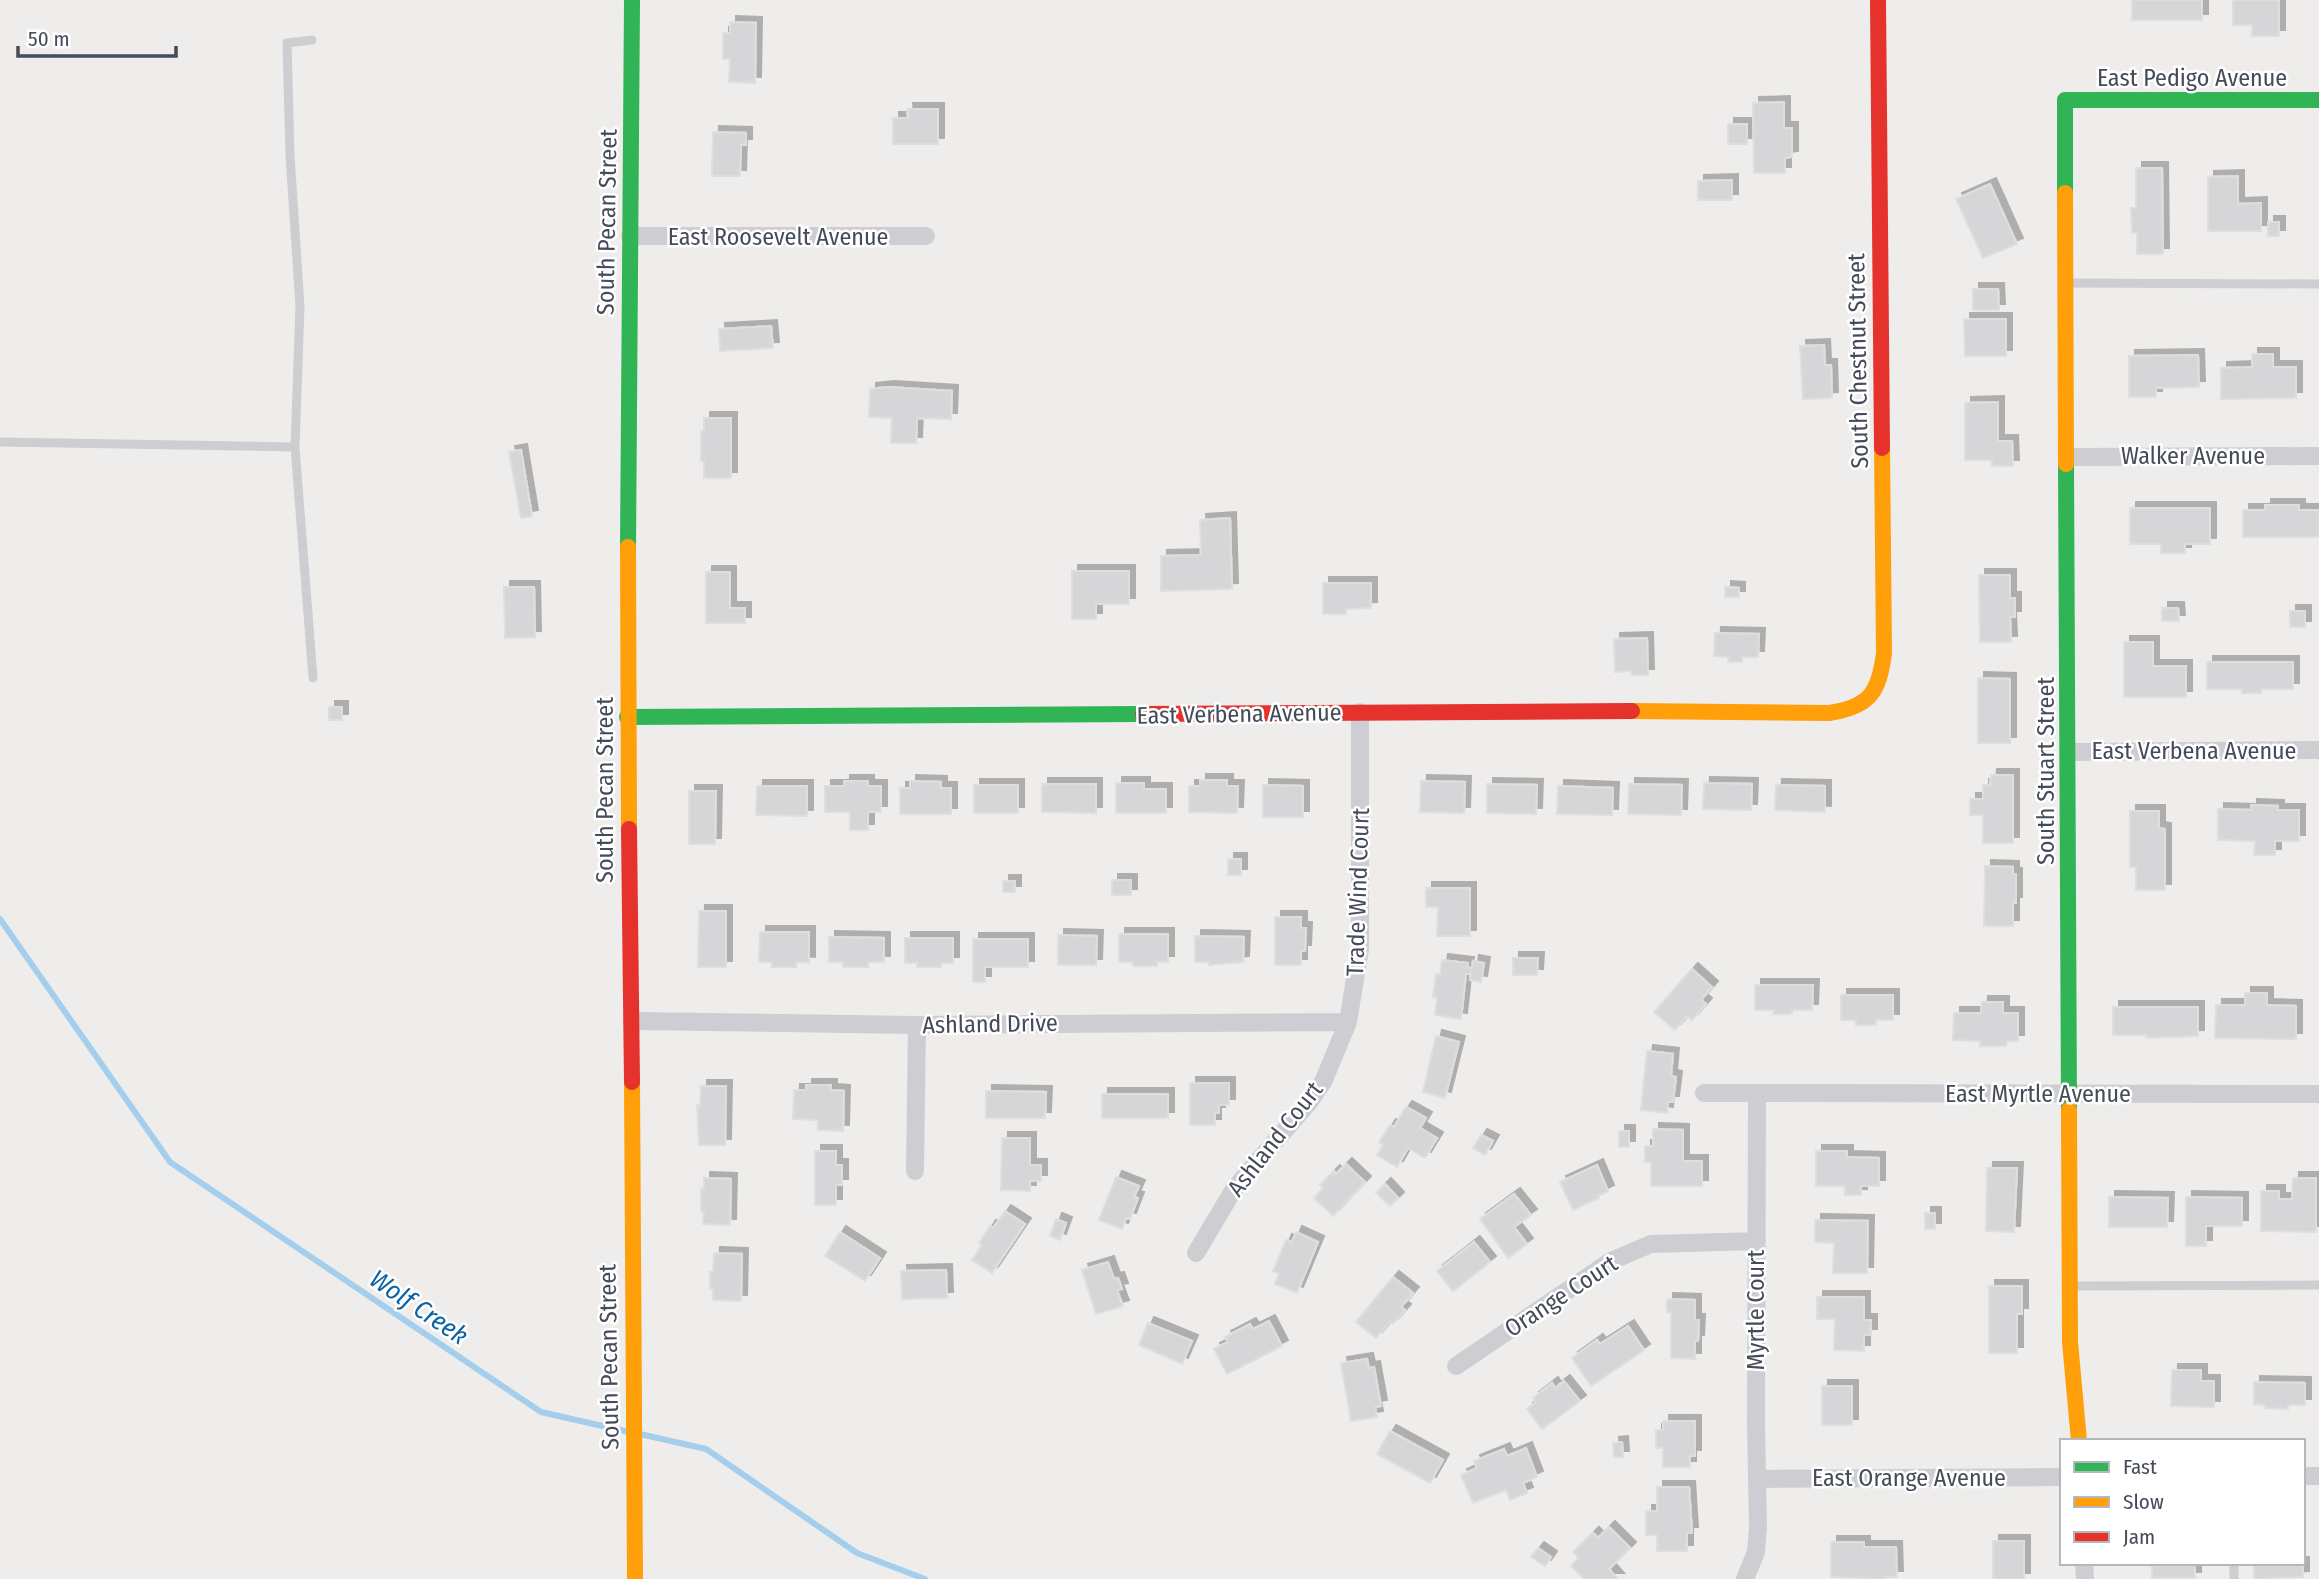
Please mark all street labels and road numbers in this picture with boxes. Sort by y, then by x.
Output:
street label: East Pedigo Avenue [2097,64,2287,92]
street label: South Pecan Street [591,129,623,315]
street label: East Roosevelt Avenue [668,223,888,251]
street label: South Chestnut Street [1842,253,1874,469]
street label: Walker Avenue [2121,442,2265,470]
street label: South Stuart Street [2032,677,2060,865]
street label: South Pecan Street [591,697,619,883]
street label: East Verbena Avenue [1136,698,1342,730]
street label: East Verbena Avenue [2092,737,2296,765]
street label: Trade Wind Court [1341,807,1375,977]
street label: Ashland Drive [922,1009,1058,1039]
street label: Ashland Court [1222,1076,1329,1202]
street label: East Myrtle Avenue [1945,1080,2131,1108]
street label: Orange Court [1499,1249,1623,1343]
street label: Myrtle Court [1742,1250,1770,1370]
street label: South Pecan Street [593,1264,625,1450]
street label: East Orange Avenue [1812,1464,2006,1492]

